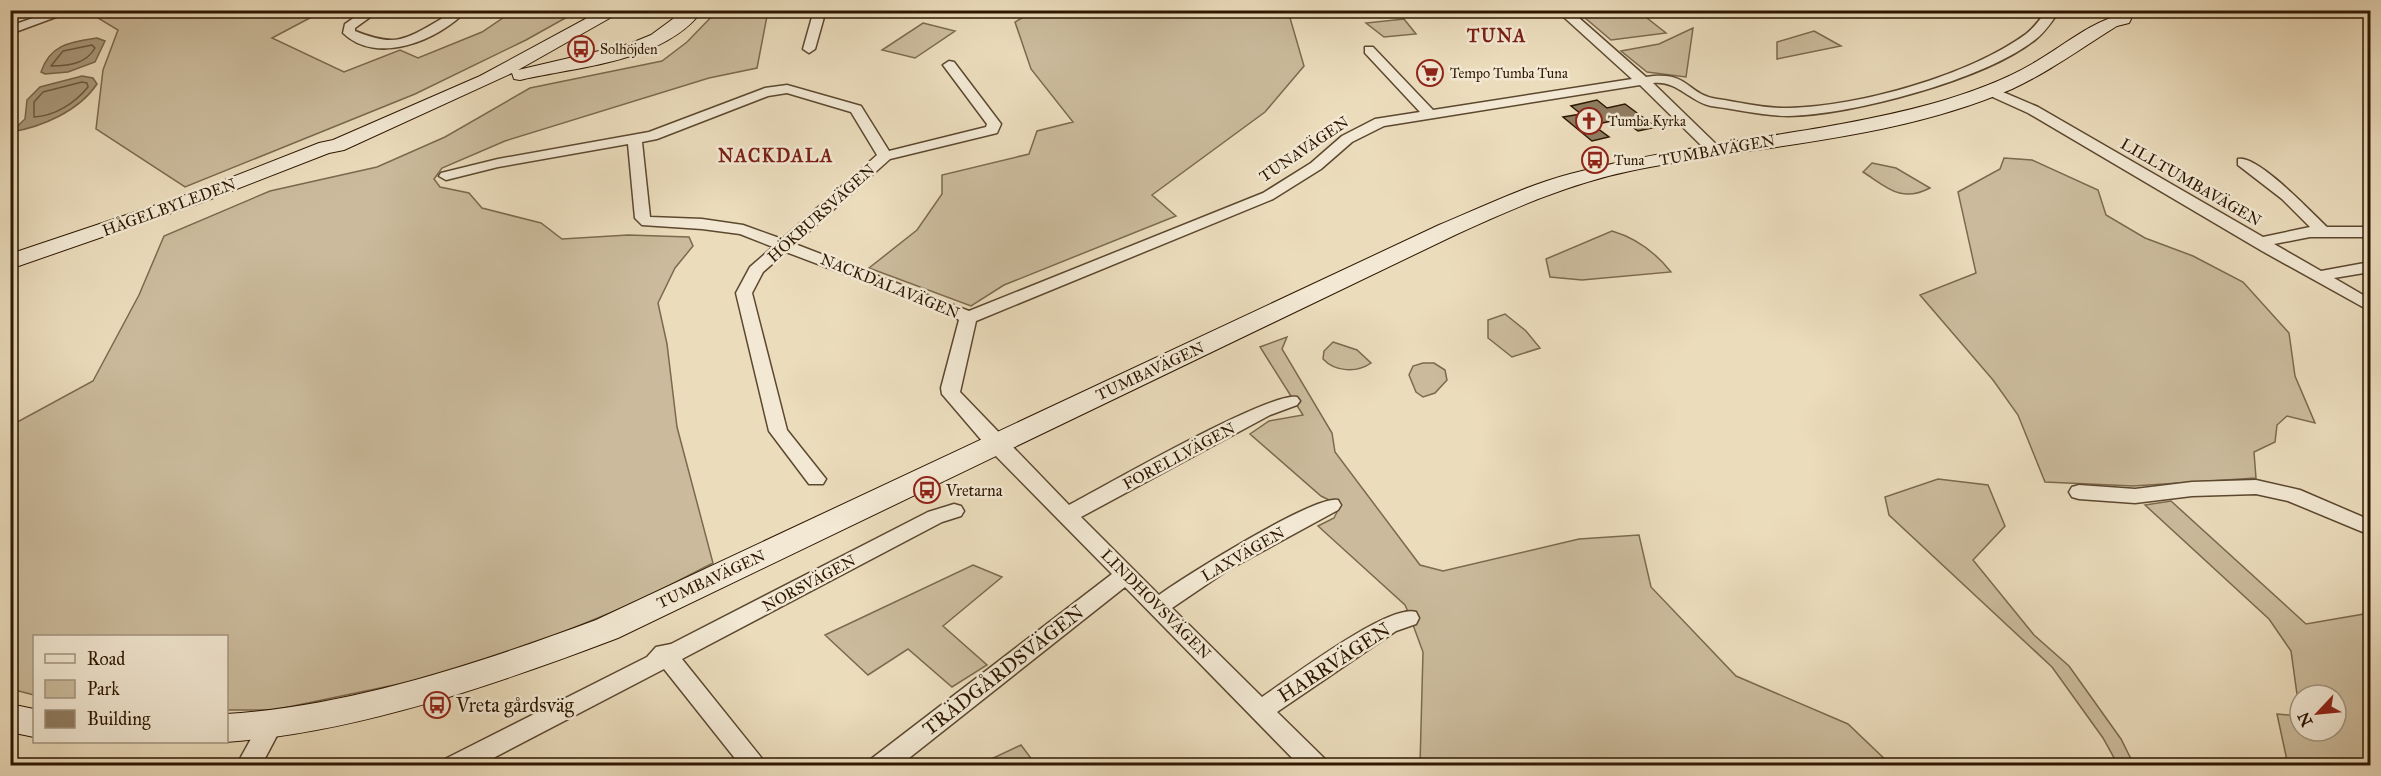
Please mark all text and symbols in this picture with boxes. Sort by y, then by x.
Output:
district label: TUNA [1466,25,1527,47]
bus stop icon: Solhöjden [566,34,596,64]
place label: Solhöjden [600,41,658,58]
supermarket icon: Tempo Tumba Tuna [1415,58,1445,88]
place label: Tempo Tumba Tuna [1450,65,1568,82]
church icon: Tumba Kyrka [1574,106,1604,136]
street label: TUNAVÄGEN [1255,111,1353,186]
place label: Tumba Kyrka [1608,113,1686,130]
street label: TUMBAVÄGEN [1657,129,1777,170]
street label: LILLTUMBAVÄGEN [2117,133,2266,230]
district label: NACKDALA [718,145,834,167]
bus stop icon: Tuna [1580,145,1610,175]
place label: Tuna [1614,152,1644,169]
street label: HÖKBURSVÄGEN [763,159,879,266]
street label: HÅGELBYLEDEN [99,173,239,240]
street label: NACKDALAVÄGEN [818,248,963,323]
street label: TUMBAVÄGEN [1092,336,1208,404]
street label: FORELLVÄGEN [1119,417,1239,494]
bus stop icon: Vretarna [912,475,942,505]
place label: Vretarna [945,481,1003,500]
street label: LAXVÄGEN [1198,522,1288,585]
street label: TUMBAVÄGEN [653,544,769,612]
street label: LINDHOVSVÄGEN [1097,544,1216,663]
street label: NORSVÄGEN [759,549,859,616]
street label: TRÄDGÅRDSVÄGEN [918,600,1088,740]
street label: HARRVÄGEN [1273,617,1395,707]
legend [33,635,228,743]
text: Road [87,648,125,670]
text: Park [87,678,120,700]
north arrow [2288,683,2348,743]
bus stop icon: Vreta gårdsväg [422,690,452,720]
place label: Vreta gårdsväg [455,693,575,718]
text: Building [87,708,151,731]
text: N [2293,709,2316,730]

